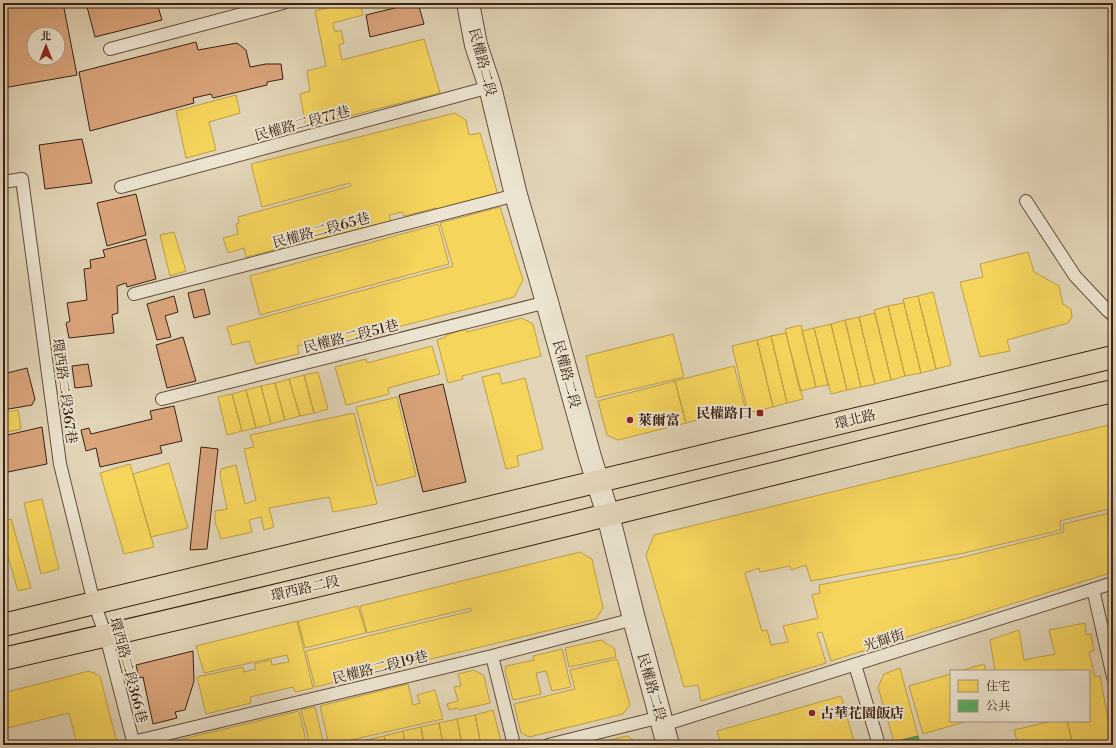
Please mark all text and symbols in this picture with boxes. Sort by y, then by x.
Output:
north arrow [26,26,66,66]
street label: 民權路二段 [464,26,500,98]
text: 北 [41,30,52,44]
street label: 民權路二段77巷 [253,103,352,145]
street label: 民權路二段65巷 [271,209,372,253]
street label: 民權路二段51巷 [302,316,401,358]
street label: 環西路二段367巷 [48,337,80,445]
street label: 民權路二段 [548,338,584,410]
place label: 民權路口 [696,405,752,423]
street label: 環北路 [833,406,878,434]
marker: 民權路口 [755,408,765,418]
place label: 萊爾富 [638,412,680,430]
marker: 萊爾富 [625,415,635,425]
street label: 環西路二段 [269,572,341,606]
street label: 環西路二段366巷 [105,615,151,725]
street label: 光輝街 [862,626,907,656]
street label: 民權路二段19巷 [331,647,430,689]
street label: 民權路二段 [633,651,669,723]
legend [950,670,1090,722]
text: 住宅 [986,679,1010,694]
text: 公共 [986,699,1010,714]
place label: 古華花園飯店 [820,705,904,723]
marker: 古華花園飯店 [807,708,817,718]

